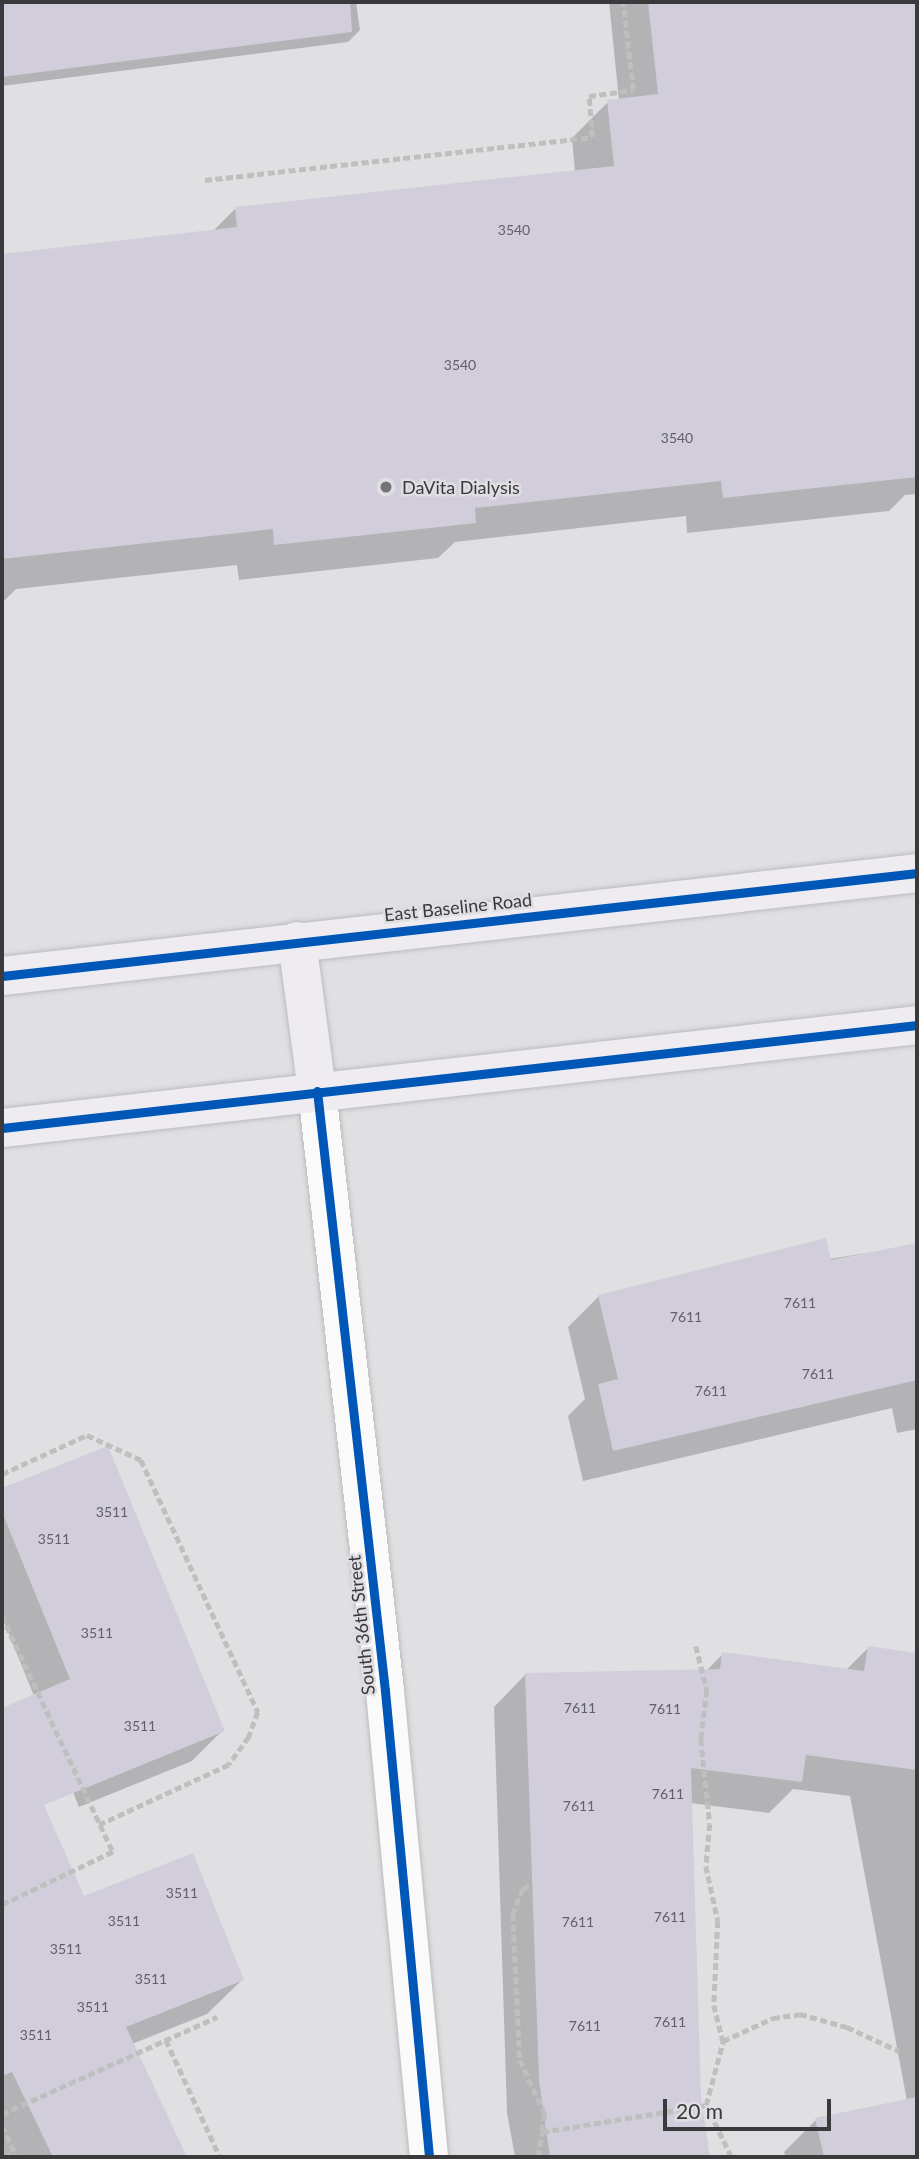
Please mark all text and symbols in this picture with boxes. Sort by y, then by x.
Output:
house number: 3540 [498,222,530,238]
house number: 3540 [444,357,476,373]
house number: 3540 [661,430,693,446]
place label: DaVita Dialysis [402,476,520,498]
marker: DaVita Dialysis [376,477,396,497]
street label: East Baseline Road [383,888,533,926]
house number: 7611 [784,1295,816,1311]
house number: 7611 [670,1309,702,1325]
house number: 7611 [802,1366,834,1382]
house number: 7611 [695,1383,727,1399]
house number: 3511 [96,1504,128,1520]
house number: 3511 [38,1531,70,1547]
street label: South 36th Street [343,1554,379,1696]
house number: 3511 [81,1625,113,1641]
house number: 7611 [564,1700,596,1716]
house number: 7611 [649,1701,681,1717]
house number: 3511 [124,1718,156,1734]
house number: 7611 [652,1786,684,1802]
house number: 7611 [563,1798,595,1814]
house number: 3511 [166,1885,198,1901]
house number: 7611 [654,1909,686,1925]
house number: 3511 [108,1913,140,1929]
house number: 7611 [562,1914,594,1930]
house number: 3511 [50,1941,82,1957]
house number: 3511 [135,1971,167,1987]
house number: 3511 [77,1999,109,2015]
house number: 7611 [654,2014,686,2030]
house number: 7611 [569,2018,601,2034]
house number: 3511 [20,2027,52,2043]
scale bar [667,2086,835,2130]
text: 20 m [676,2098,723,2123]

